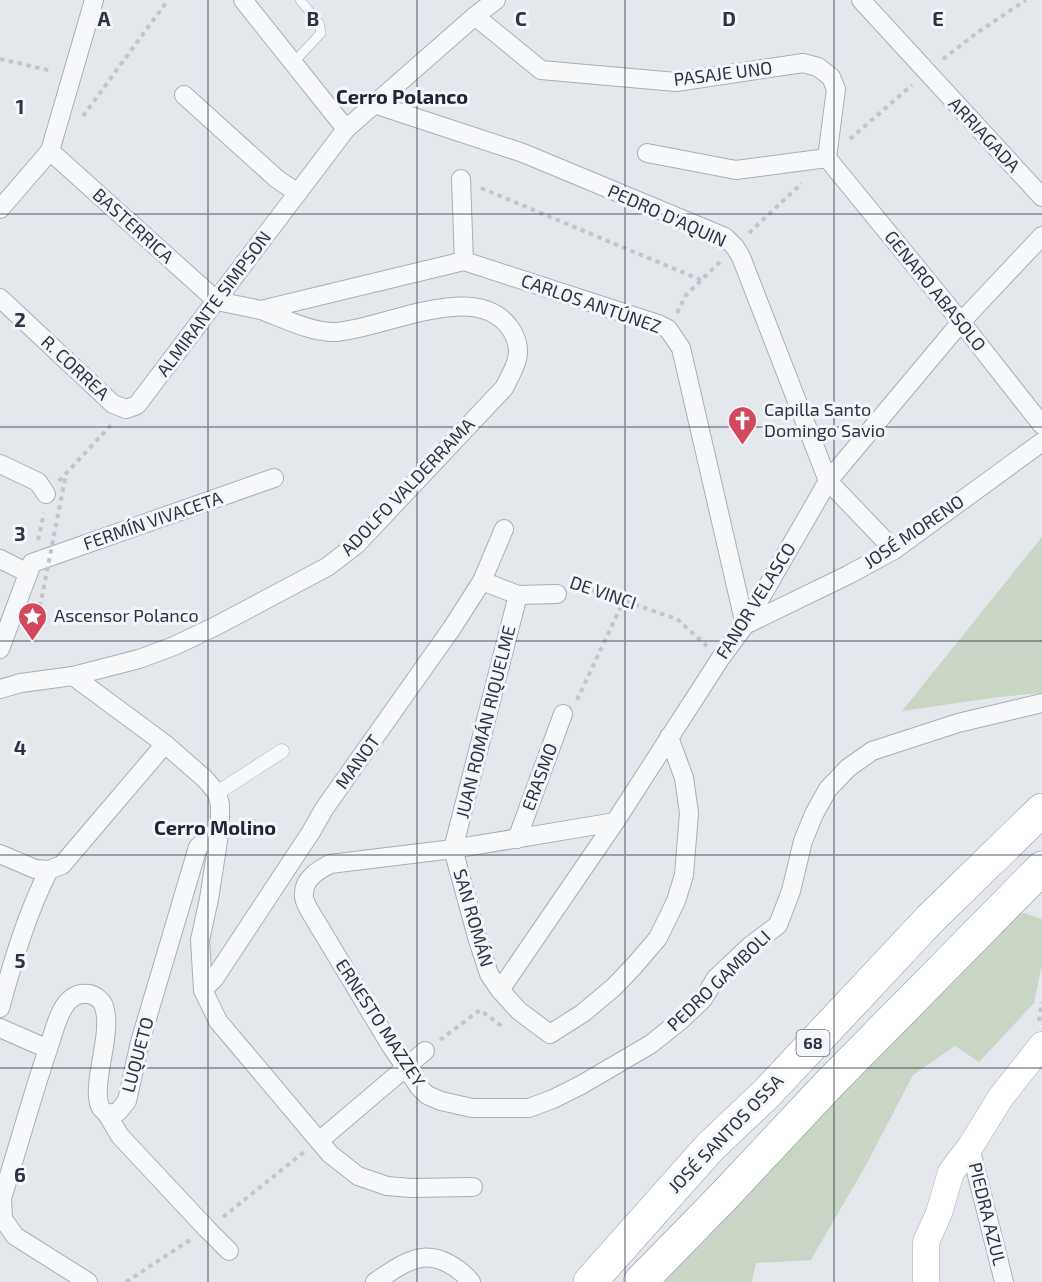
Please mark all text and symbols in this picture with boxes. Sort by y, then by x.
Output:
text: A [97,6,111,30]
text: B [307,6,319,30]
text: C [515,6,527,30]
text: D [722,6,736,30]
text: E [932,6,944,30]
street label: PASAJE UNO [672,56,774,90]
district label: Cerro Polanco [336,84,468,108]
street label: ARRIAGADA [944,92,1026,177]
text: 1 [16,94,24,118]
street label: PEDRO D'AQUIN [605,179,730,251]
street label: BASTERRICA [89,183,179,268]
street label: ALMIRANTE SIMPSON [151,226,275,381]
street label: GENARO ABASOLO [880,226,991,355]
street label: CARLOS ANTÚNEZ [518,269,664,337]
text: 2 [14,307,26,331]
street label: R. CORREA [37,330,115,405]
place label: Capilla Santo Domingo Savio [764,398,885,441]
church icon: Capilla Santo Domingo Savio [727,404,759,446]
street label: ADOLFO VALDERRAMA [336,412,479,560]
street label: FERMÍN VIVACETA [80,486,226,554]
street label: JOSÉ MORENO [859,490,968,573]
text: 3 [14,521,26,545]
street label: FANOR VELASCO [711,538,800,663]
street label: DE VINCI [567,570,640,614]
place icon: Ascensor Polanco [17,600,49,642]
place label: Ascensor Polanco [54,604,199,626]
street label: JUAN ROMÁN RIQUELME [450,623,520,820]
street label: MANOT [330,729,385,793]
text: 4 [14,735,27,759]
street label: ERASMO [517,740,561,813]
district label: Cerro Molino [154,815,276,839]
street label: SAN ROMÁN [449,866,498,969]
street label: PEDRO GAMBOLI [662,925,775,1035]
text: 5 [14,948,26,972]
street label: ERNESTO MAZZEY [331,954,431,1091]
street label: LUQUETO [116,1015,158,1095]
road number: 68 [796,1030,830,1056]
street label: JOSÉ SANTOS OSSA [663,1069,788,1197]
street label: PIEDRA AZUL [965,1160,1011,1268]
text: 6 [14,1162,26,1186]

